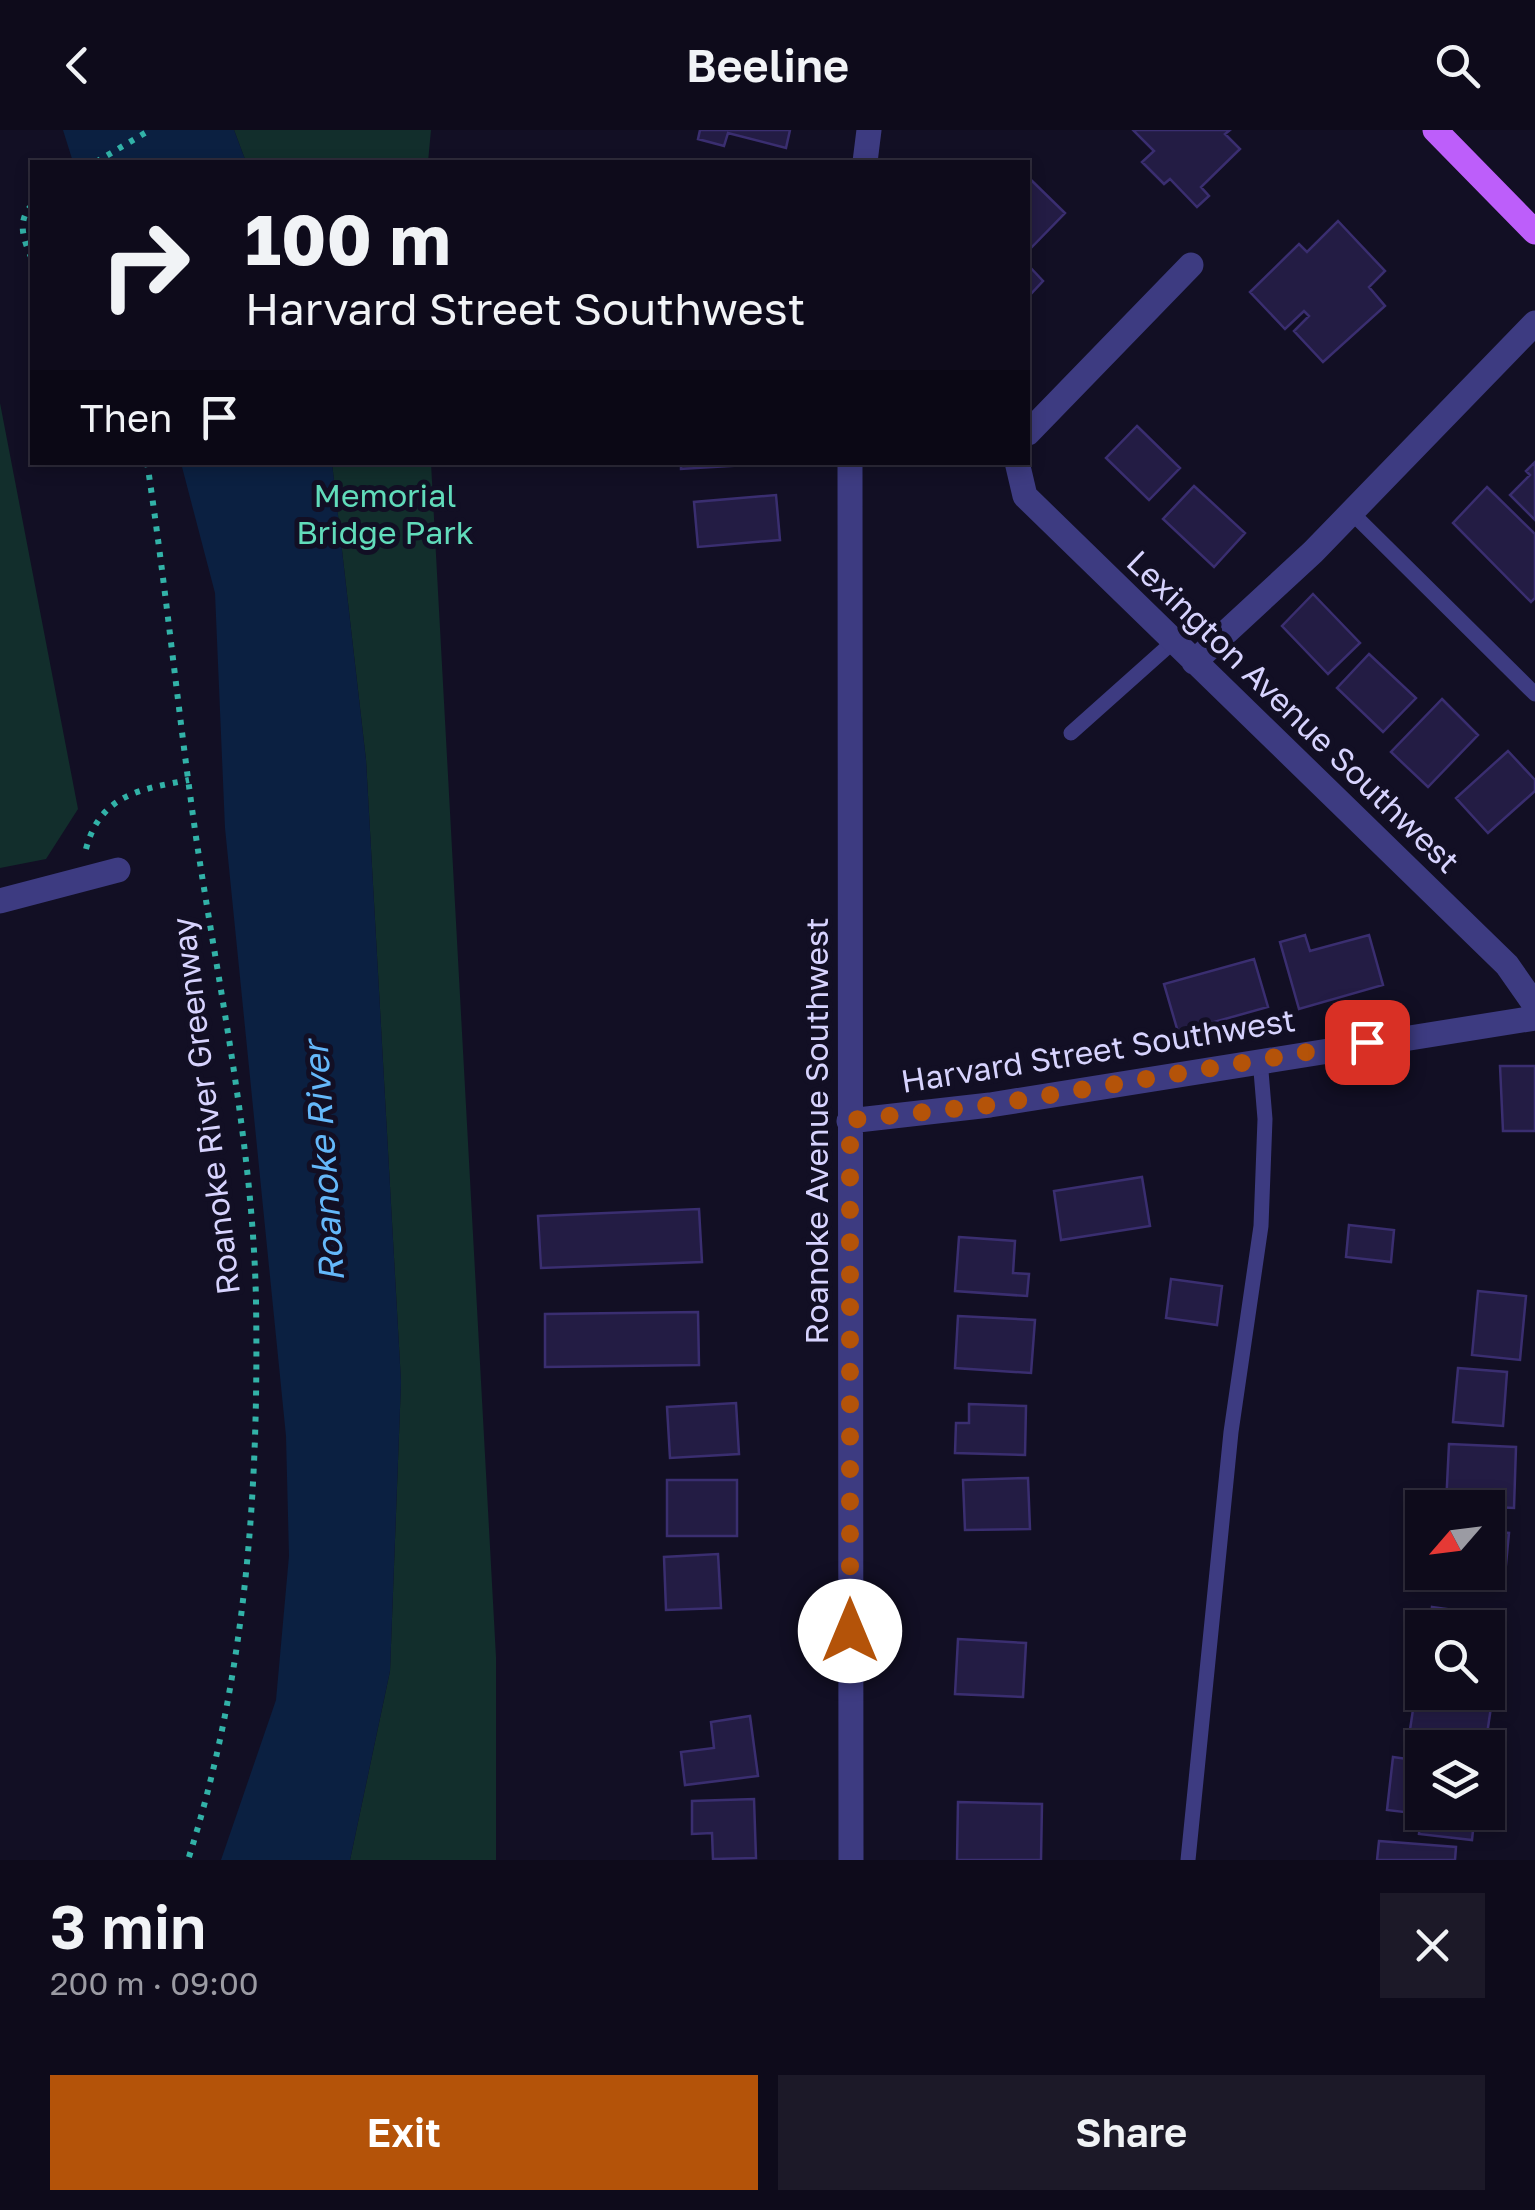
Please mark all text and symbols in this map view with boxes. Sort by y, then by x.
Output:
icon: back [50,38,105,93]
text: Beeline [686,38,849,92]
icon: search [1430,38,1485,93]
text: 100 m [245,196,451,280]
icon: right [80,200,210,330]
text: Harvard Street Southwest [245,281,805,335]
icon: arrive [192,390,247,445]
text: Then [80,395,172,440]
park label: Memorial Bridge Park [296,476,474,551]
street label: Lexington Avenue Southwest [1120,542,1468,880]
street label: Roanoke River Greenway [163,915,247,1297]
street label: Roanoke Avenue Southwest [797,917,835,1345]
street label: Harvard Street Southwest [898,1000,1298,1100]
pin [1325,1000,1410,1085]
icon: arrive [1340,1015,1395,1070]
water label: Roanoke River [293,1036,352,1284]
north arrow [1405,1490,1505,1590]
map controls [1405,1490,1505,1830]
position arrow [798,1579,902,1683]
button: search [1405,1610,1505,1710]
button: layers [1405,1730,1505,1830]
text: 3 min [50,1890,206,1962]
button: close [1380,1893,1485,1998]
text: 200 m · 09:00 [50,1964,259,2002]
button: Exit [50,2075,758,2190]
button: Share [778,2075,1485,2190]

